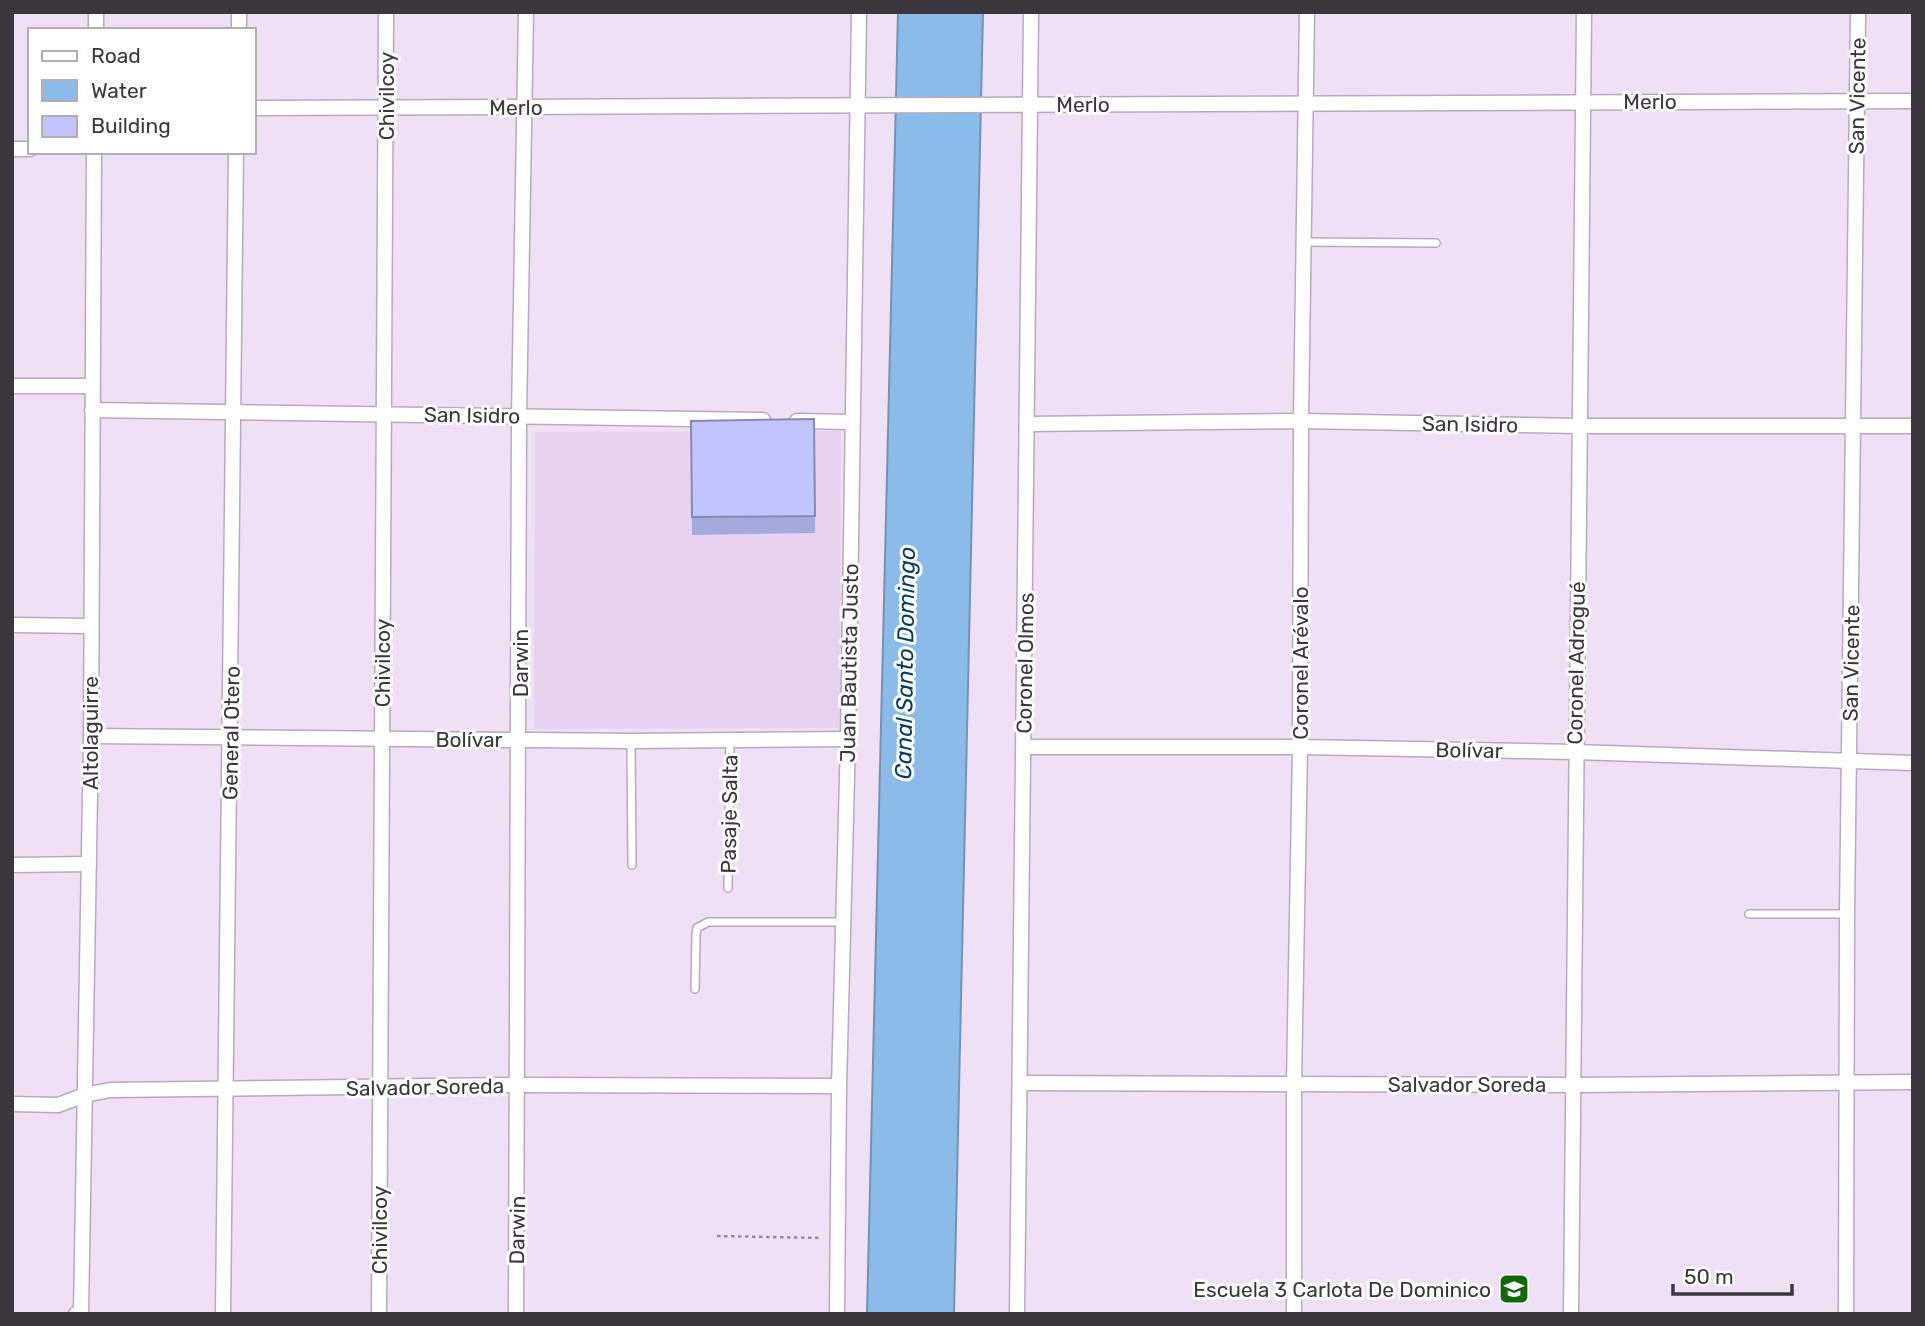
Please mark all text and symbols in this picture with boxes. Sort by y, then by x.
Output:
legend [28,28,256,154]
street label: San Vicente [1843,37,1871,155]
text: Road [91,43,141,68]
street label: Chivilcoy [374,51,399,140]
text: Water [91,78,147,103]
street label: Merlo [1623,89,1677,114]
street label: Merlo [1056,92,1110,117]
street label: Merlo [489,95,543,120]
text: Building [91,113,171,138]
street label: San Isidro [424,402,520,428]
street label: San Isidro [1422,411,1518,437]
water label: Canal Santo Domingo [889,546,921,780]
street label: Juan Bautista Justo [835,563,863,763]
street label: Coronel Adrogué [1562,581,1590,745]
street label: Coronel Arévalo [1288,586,1313,740]
street label: Coronel Olmos [1011,592,1039,734]
street label: San Vicente [1837,604,1865,722]
street label: Chivilcoy [370,618,395,707]
street label: Darwin [508,629,533,697]
street label: General Otero [217,666,245,800]
street label: Altolaguirre [78,676,103,790]
street label: Bolívar [435,727,503,752]
street label: Bolívar [1435,737,1503,763]
street label: Pasaje Salta [715,754,743,874]
street label: Salvador Soreda [1388,1072,1546,1097]
street label: Salvador Soreda [346,1073,504,1101]
street label: Chivilcoy [367,1185,392,1274]
street label: Darwin [504,1195,530,1265]
scale bar [1673,1252,1792,1296]
text: 50 m [1684,1264,1734,1289]
school or university icon: Escuela 3 Carlota De Dominico [1497,1272,1531,1306]
place label: Escuela 3 Carlota De Dominico [1193,1277,1491,1302]

